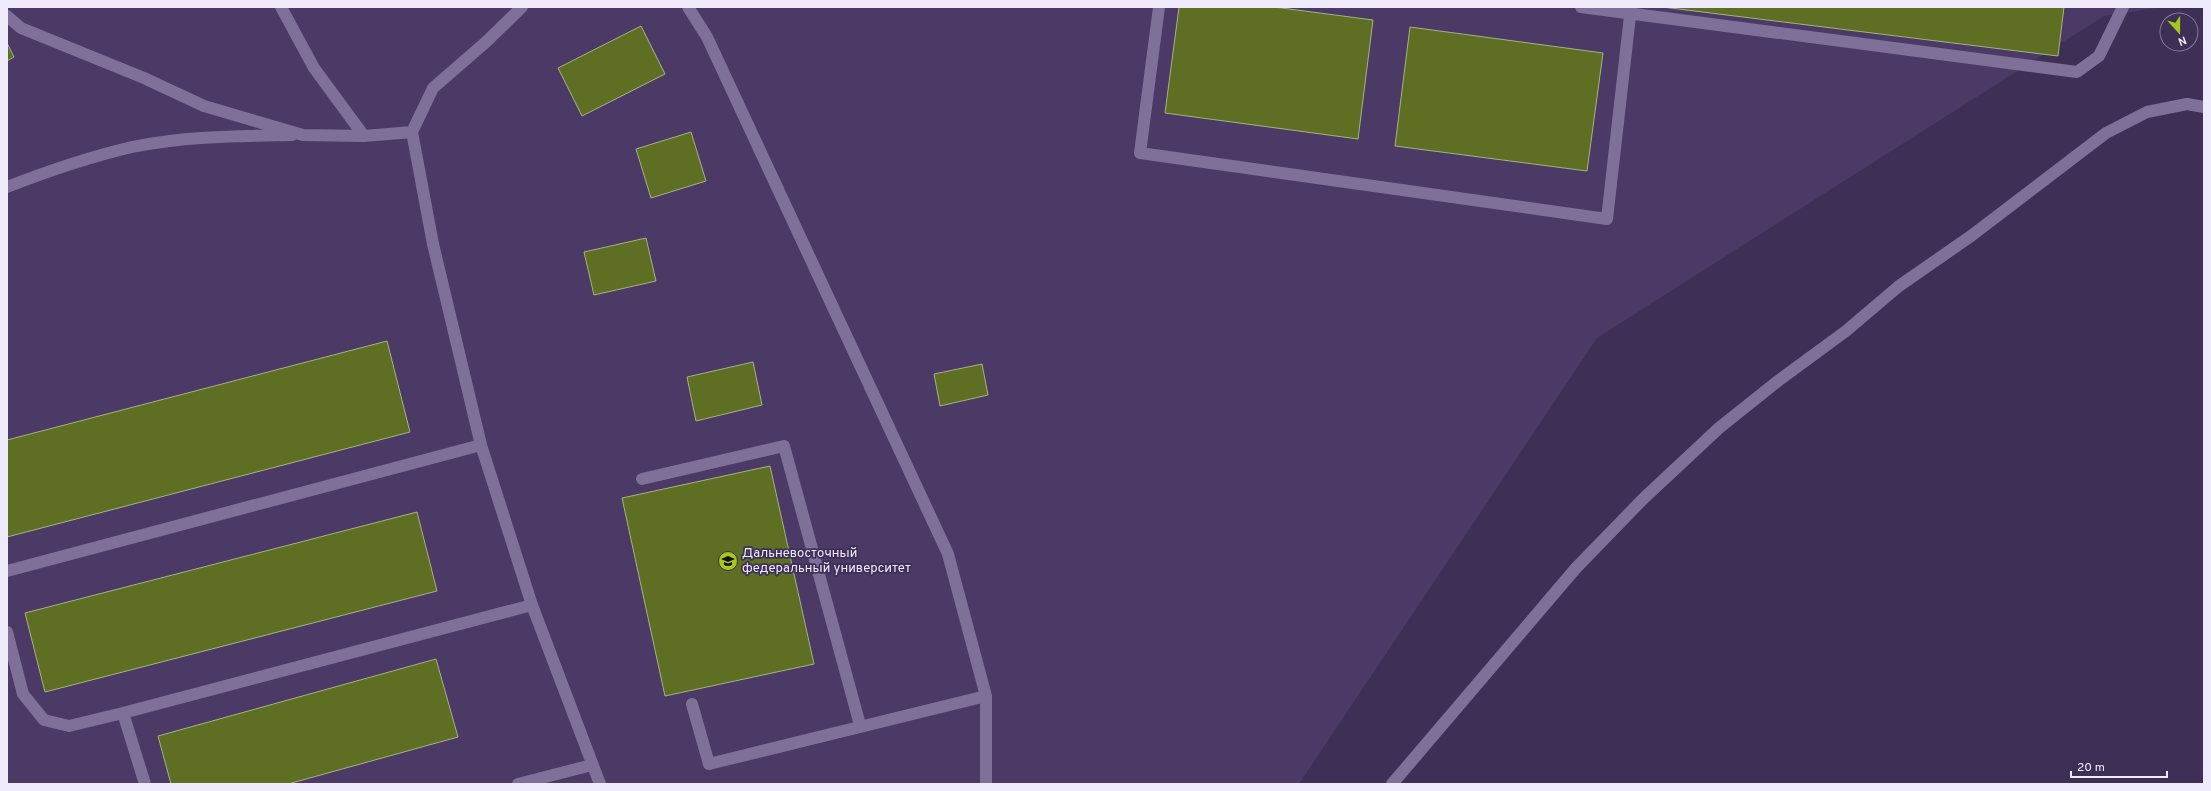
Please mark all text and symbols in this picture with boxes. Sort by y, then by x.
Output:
north arrow [2159,12,2199,52]
text: N [2176,32,2188,48]
place label: Дальневосточный федеральный университет [742,546,911,577]
school or university icon: Дальневосточный федеральный университет [717,550,739,572]
scale bar [2071,753,2167,779]
text: 20 m [2077,760,2105,776]

